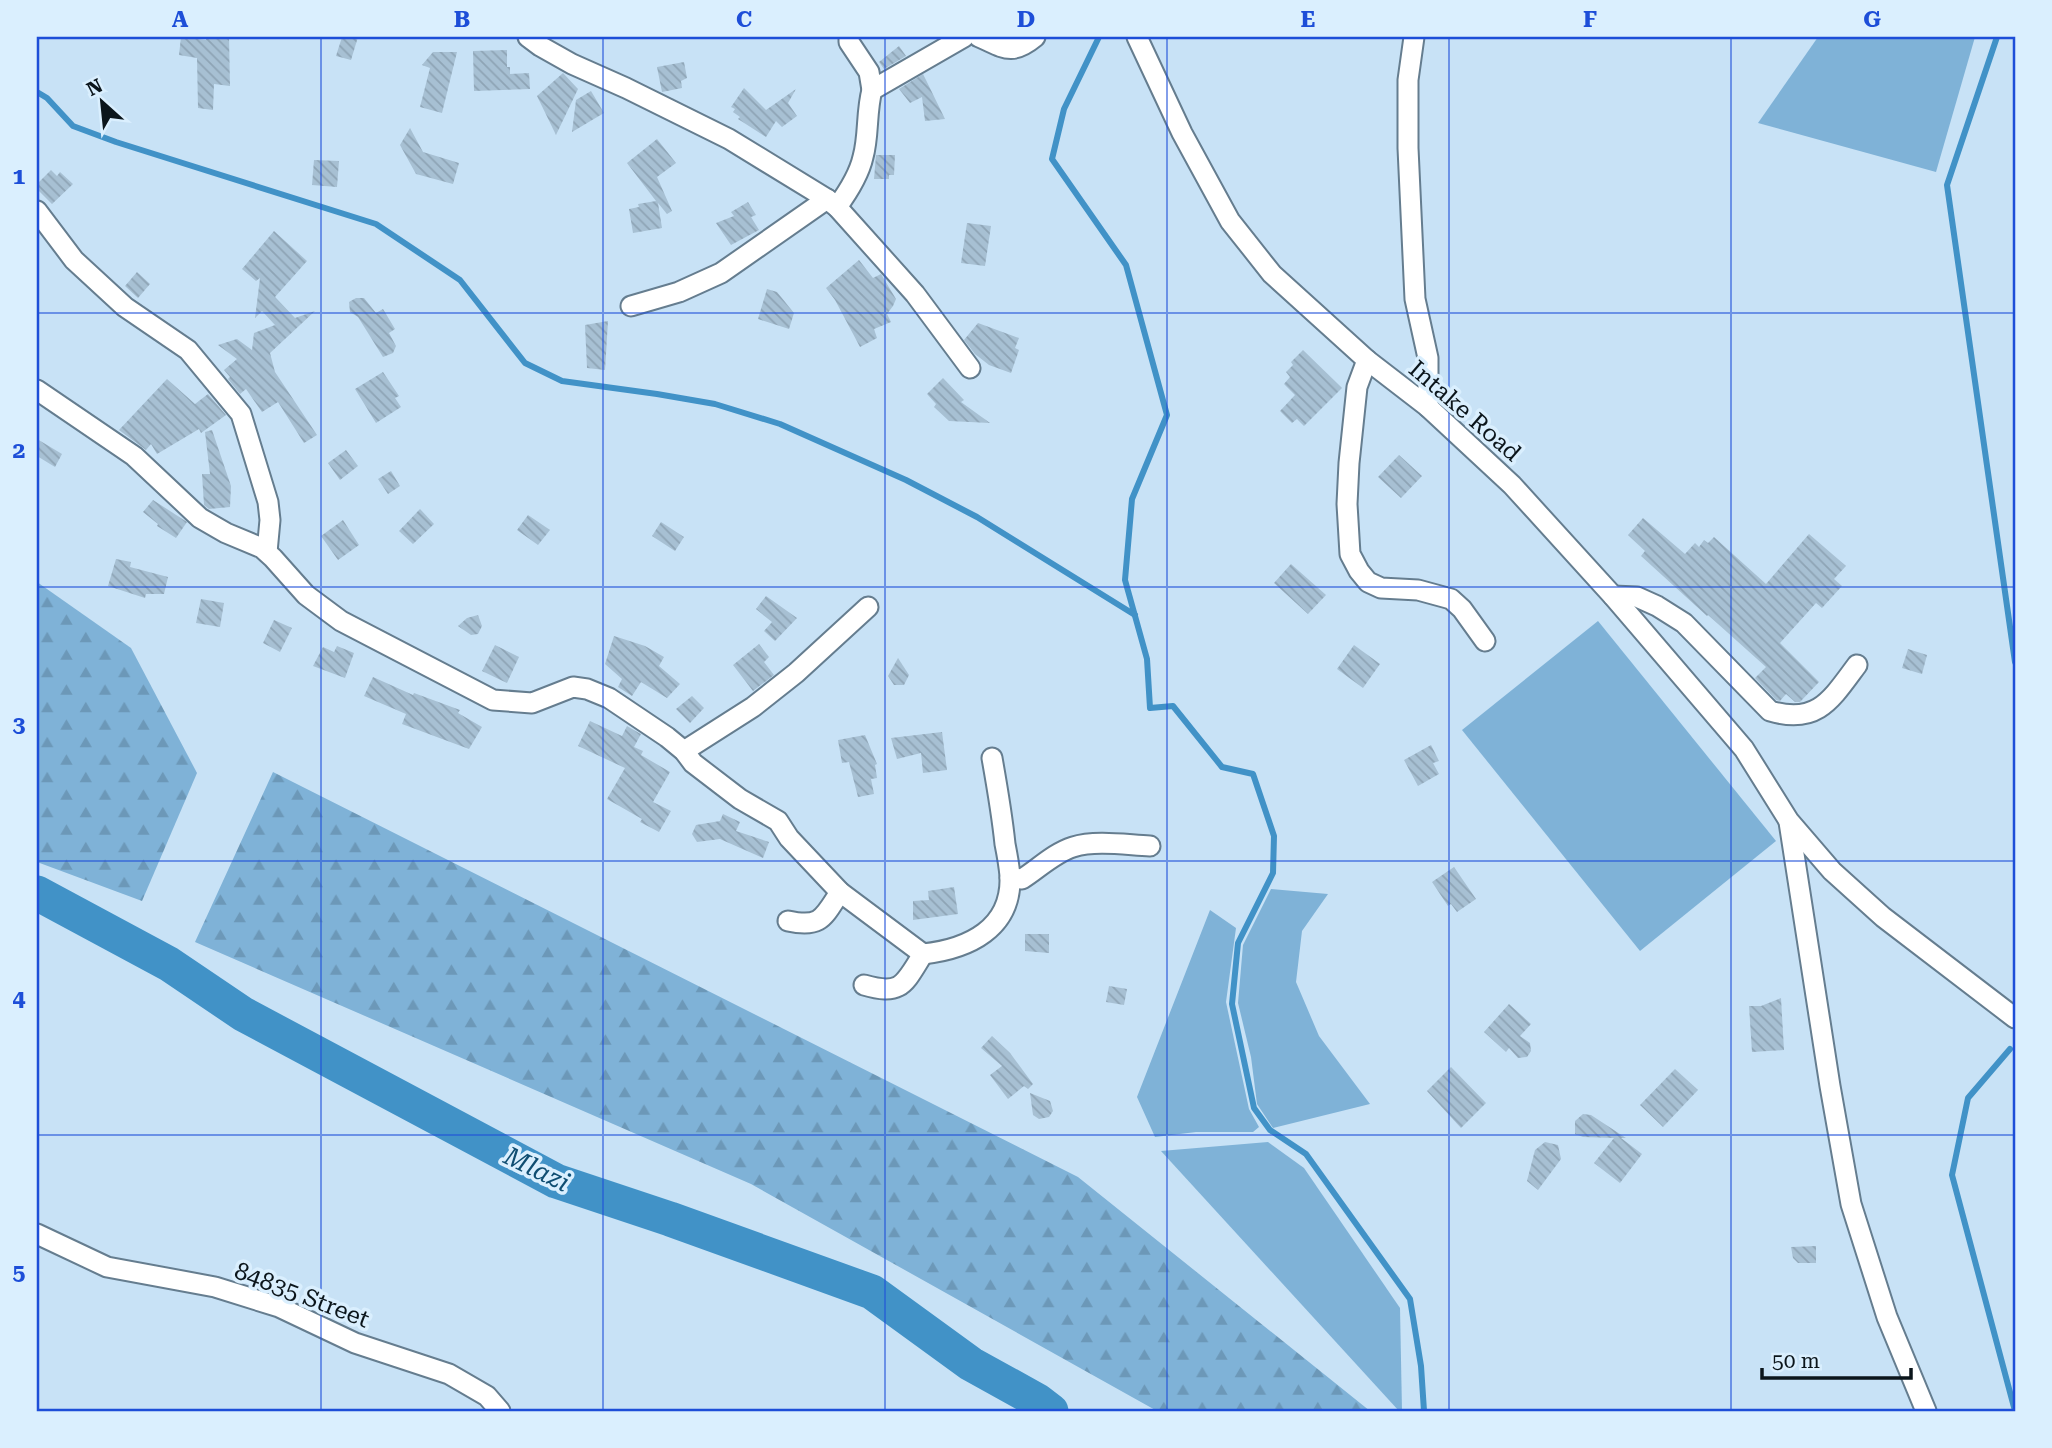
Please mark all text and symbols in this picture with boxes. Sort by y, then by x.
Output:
text: A [172,6,189,33]
text: B [454,6,470,33]
text: C [736,6,752,33]
text: D [1017,6,1035,33]
text: E [1301,6,1315,33]
text: F [1583,6,1597,33]
text: G [1863,6,1881,33]
north arrow [66,66,136,136]
text: N [83,74,107,101]
text: 1 [13,163,26,190]
street label: Intake Road [1403,355,1527,467]
text: 2 [13,437,25,464]
text: 3 [13,711,26,738]
text: 4 [13,985,26,1012]
water label: Mlazi [498,1140,575,1198]
street label: 84835 Street [231,1256,373,1334]
text: 5 [13,1259,26,1286]
scale bar [1762,1336,1910,1380]
text: 50 m [1772,1349,1820,1373]

